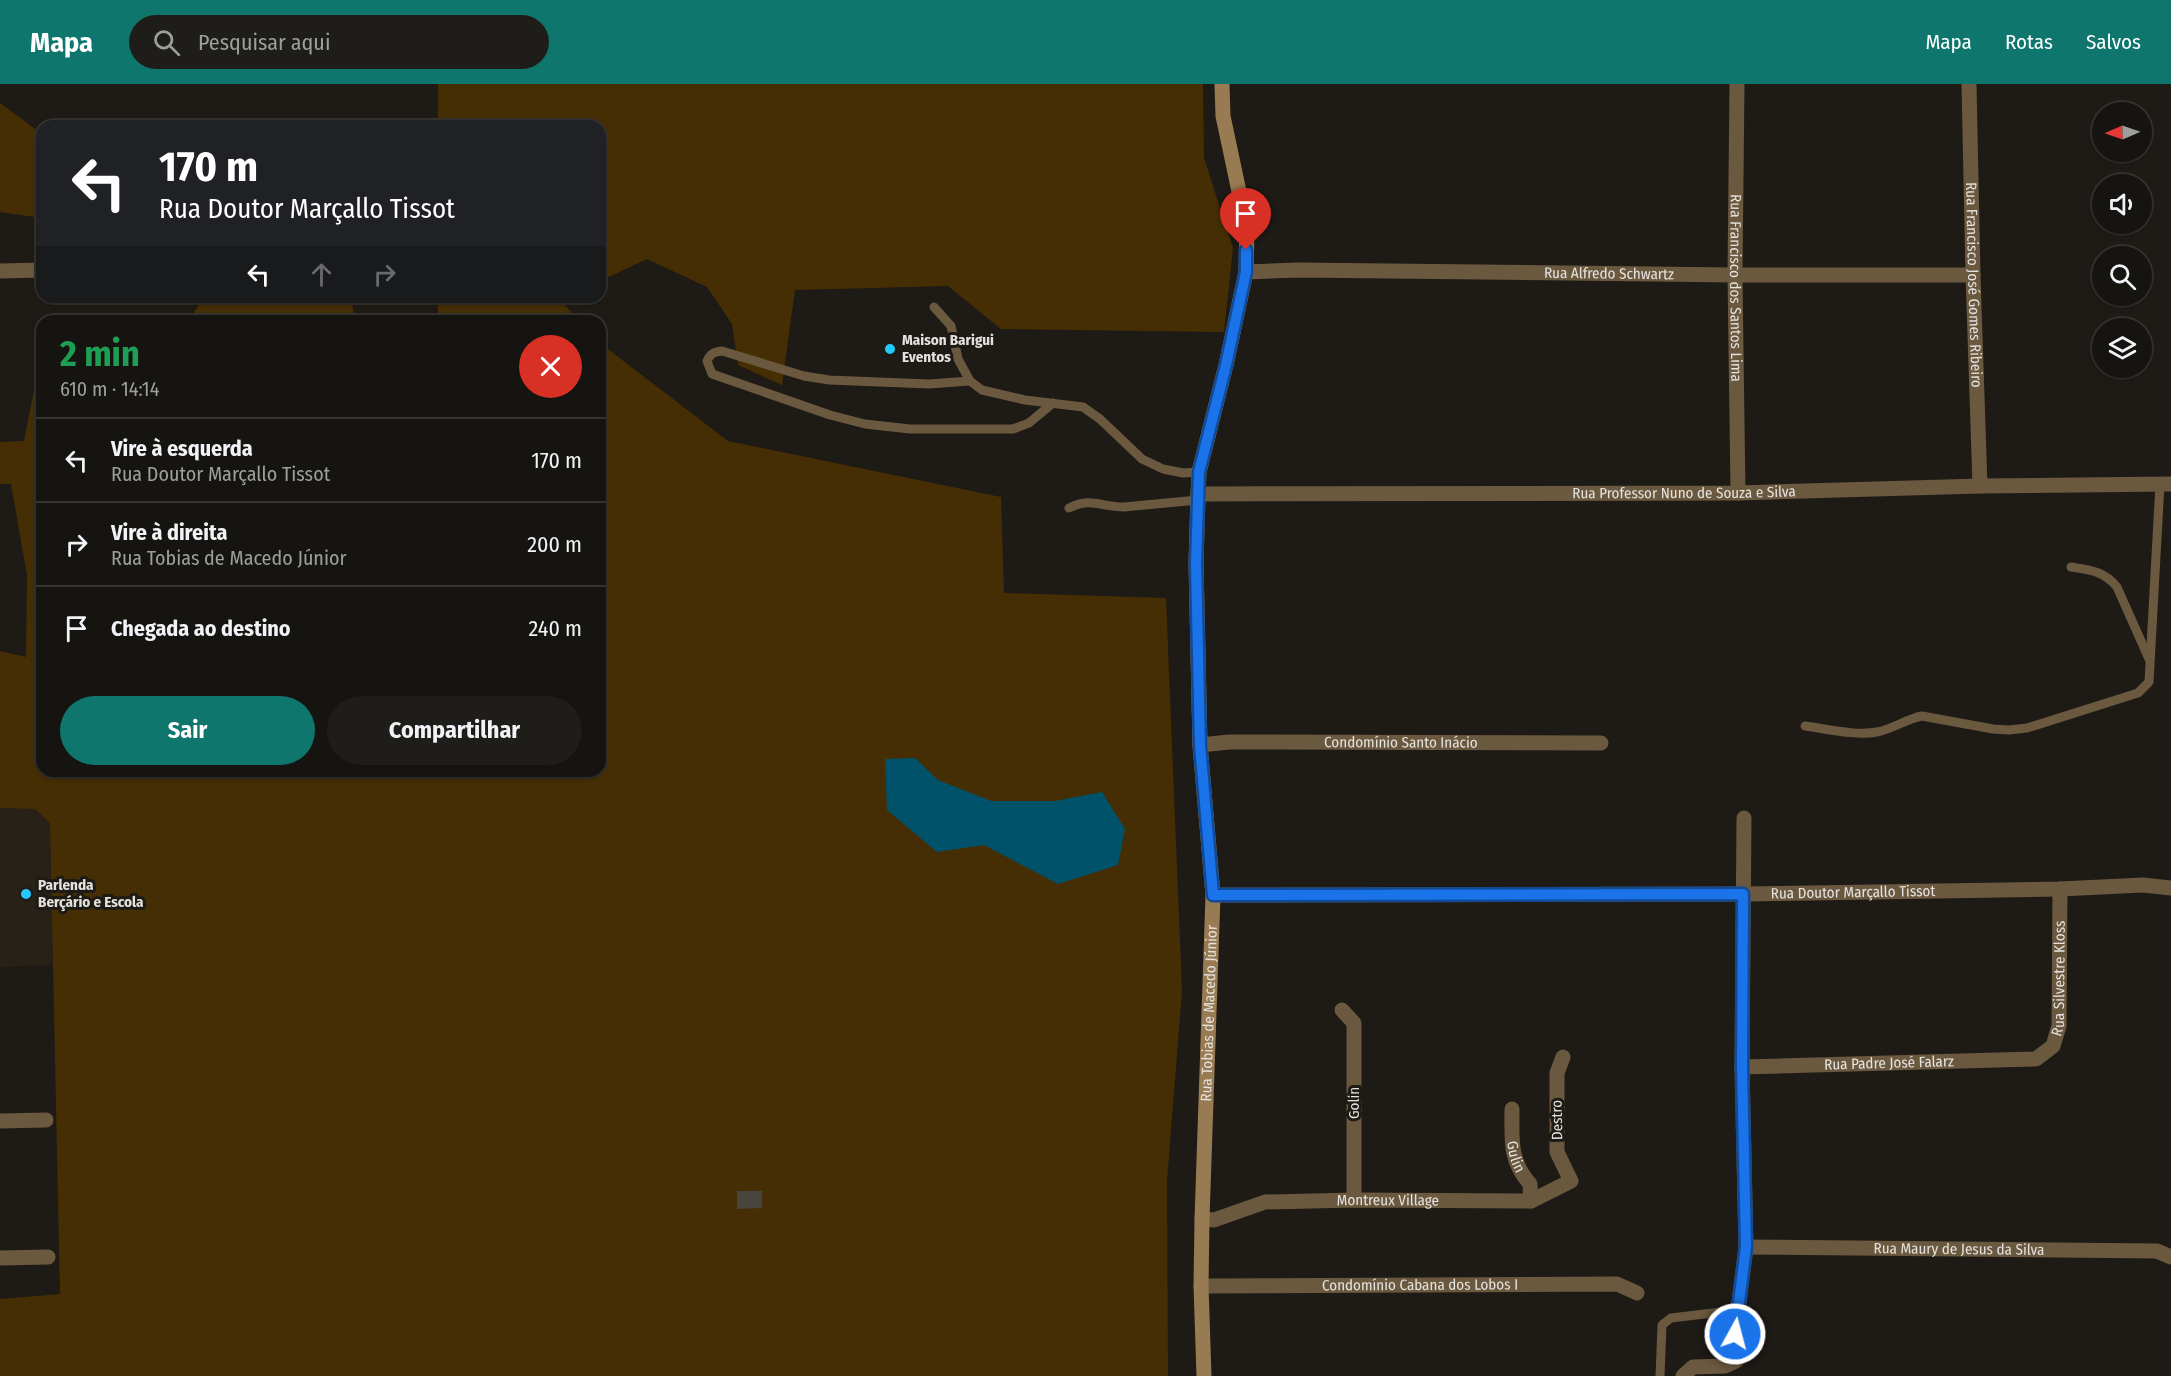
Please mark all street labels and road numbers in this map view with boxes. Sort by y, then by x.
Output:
street label: Rua Francisco José Gomes Ribeiro [1962,182,1986,388]
street label: Rua Francisco dos Santos Lima [1726,194,1745,382]
street label: Rua Alfredo Schwartz [1544,264,1674,283]
street label: Rua Professor Nuno de Souza e Silva [1572,482,1796,502]
street label: Condomínio Santo Inácio [1324,733,1478,752]
street label: Rua Doutor Marçallo Tissot [1771,882,1936,903]
street label: Rua Silvestre Kloss [2047,921,2069,1038]
street label: Rua Tobias de Macedo Júnior [1197,924,1221,1102]
street label: Rua Padre José Falarz [1824,1052,1954,1074]
street label: Golin [1345,1087,1363,1119]
street label: Destro [1548,1100,1566,1140]
street label: Gulin [1503,1140,1529,1176]
street label: Montreux Village [1336,1191,1439,1209]
street label: Rua Maury de Jesus da Silva [1873,1239,2045,1259]
street label: Condomínio Cabana dos Lobos I [1322,1275,1518,1294]

